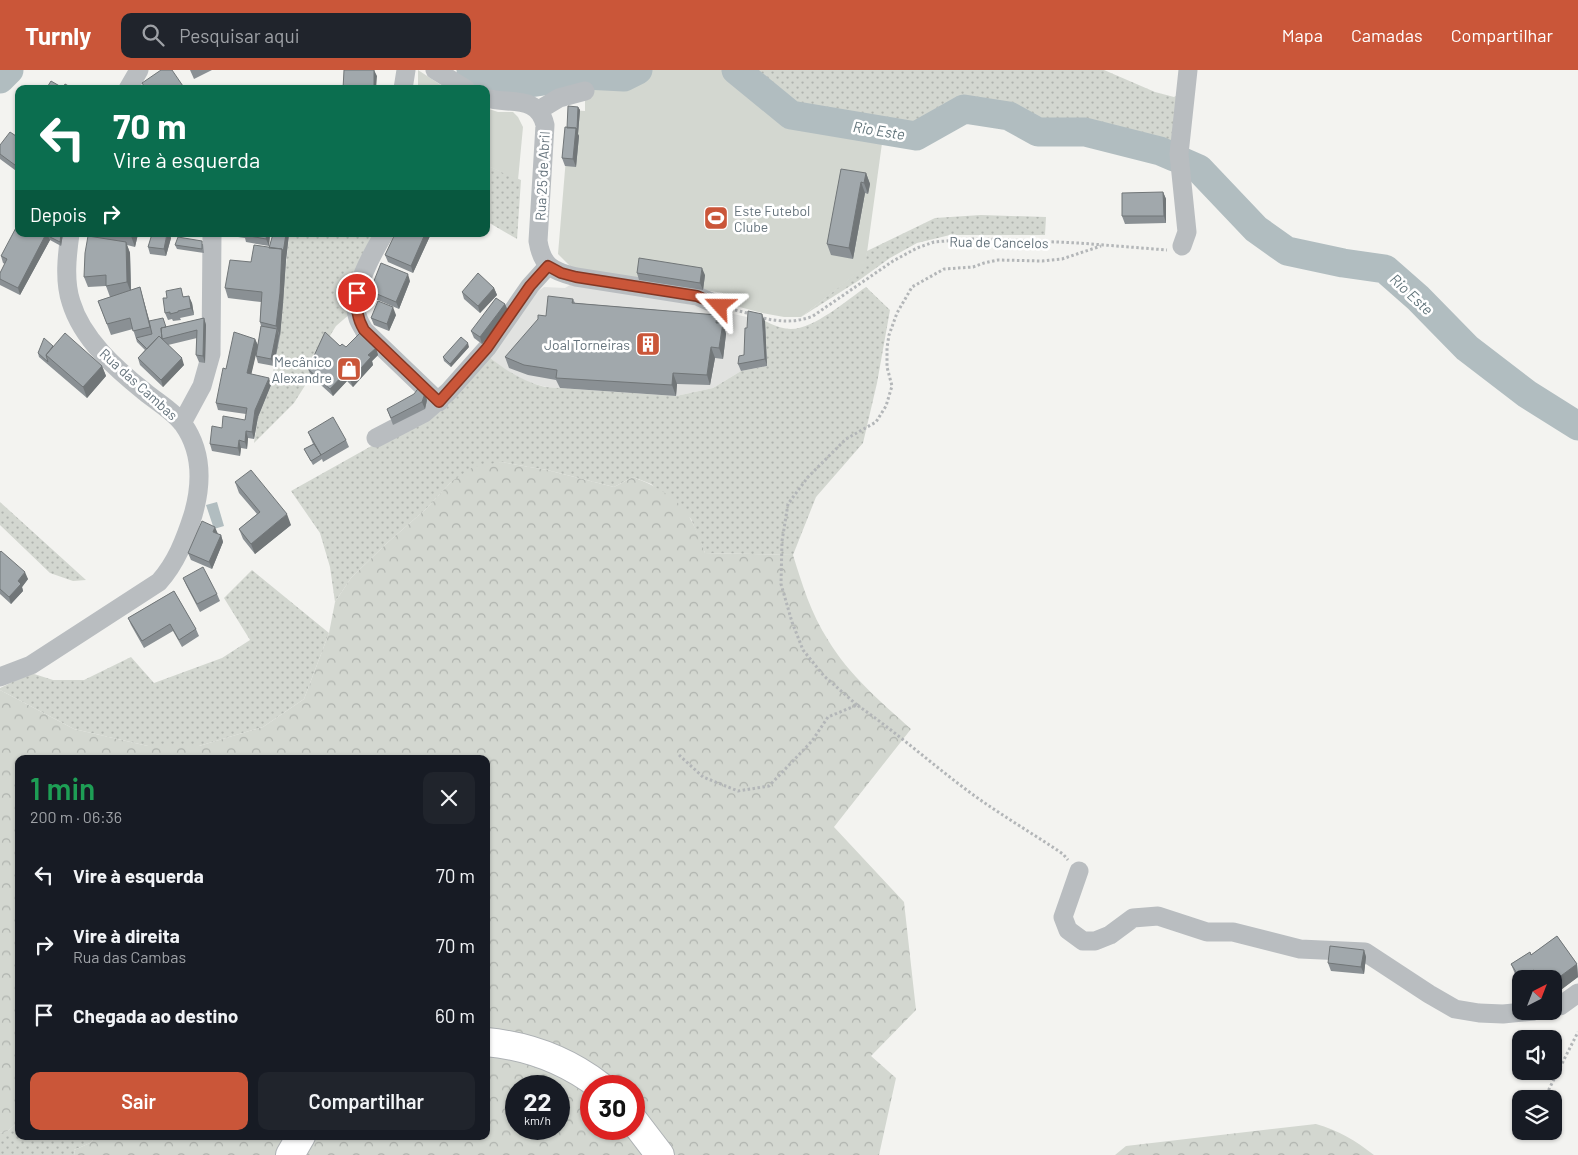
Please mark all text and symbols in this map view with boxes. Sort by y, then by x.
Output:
search box [121,13,471,58]
text: Turnly [25,21,91,50]
icon: search [139,21,167,49]
text: Pesquisar aqui [179,24,300,47]
text: Mapa [1282,24,1323,46]
text: Camadas [1351,24,1423,46]
text: Compartilhar [1451,24,1553,46]
text: 70 m [113,104,187,146]
icon: left [30,105,95,170]
water label: Rio Este [852,117,906,143]
street label: Rua 25 de Abril [531,131,553,221]
text: Vire à esquerda [113,146,260,172]
icon: right [97,200,125,228]
place label: Este Futebol Clube [734,202,810,235]
text: Depois [30,203,87,226]
sports icon: Este Futebol Clube [703,205,729,231]
street label: Rua de Cancelos [949,233,1049,251]
water label: Rio Este [1387,270,1437,319]
pin [336,272,378,314]
icon: arrive [343,279,371,307]
position arrow [693,279,745,331]
building icon: Joal Torneiras [635,331,661,357]
place label: Joal Torneiras [544,336,630,353]
street label: Rua das Cambas [97,345,182,424]
place label: Mecânico Alexandre [272,353,332,386]
shop icon: Mecânico Alexandre [336,356,362,382]
text: 1 min [30,770,95,806]
button: close [423,772,475,824]
text: 200 m · 06:36 [30,807,122,826]
icon: left [30,861,58,889]
text: Vire à esquerda [73,864,204,887]
text: 70 m [436,864,475,887]
text: Vire à direita [73,924,180,947]
icon: right [30,931,58,959]
text: 70 m [436,934,475,957]
text: Rua das Cambas [73,947,186,966]
north arrow [1512,970,1562,1020]
map controls [1512,970,1562,1140]
icon: arrive [30,1001,58,1029]
text: Chegada ao destino [73,1004,238,1027]
text: 60 m [435,1004,475,1027]
button: sound [1512,1030,1562,1080]
button: Sair [30,1072,248,1130]
button: Compartilhar [258,1072,475,1130]
speed limit sign: 30 [580,1075,645,1140]
text: 22 [523,1086,552,1116]
button: layers [1512,1090,1562,1140]
text: km/h [524,1113,551,1127]

